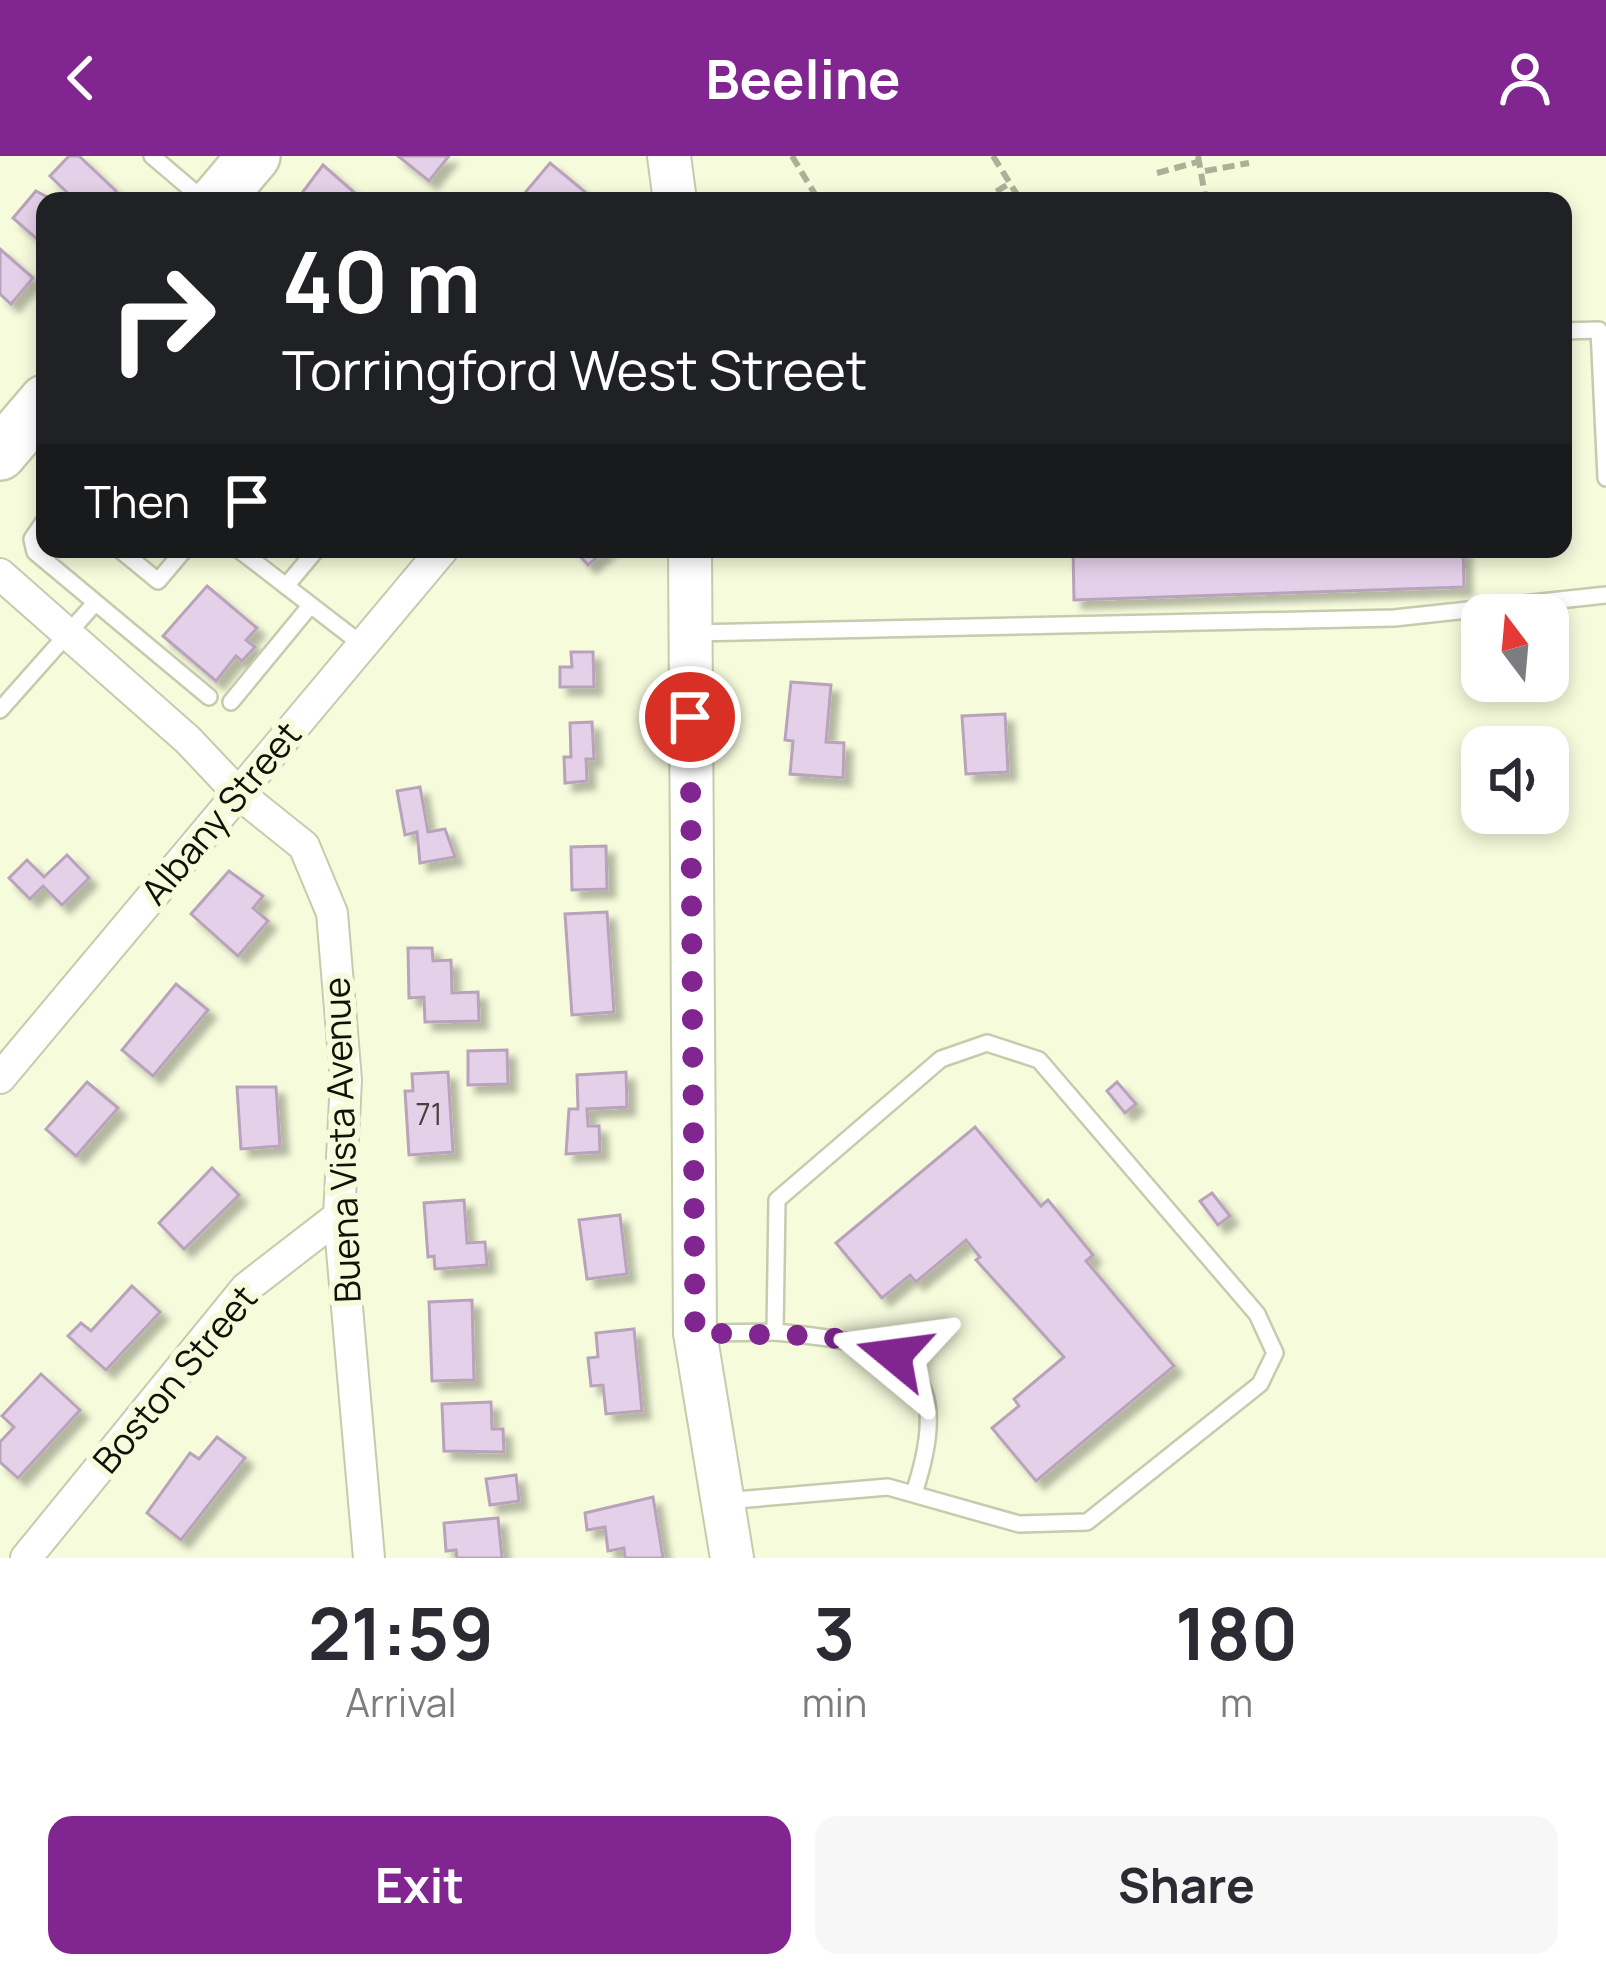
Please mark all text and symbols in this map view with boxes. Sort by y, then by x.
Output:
text: Beeline [705,41,901,115]
icon: back [48,45,114,111]
icon: person [1492,45,1558,111]
text: 40 m [282,223,481,338]
icon: right [84,240,240,396]
text: Torringford West Street [282,332,867,406]
icon: arrive [214,468,280,534]
text: Then [84,470,190,532]
north arrow [1461,594,1569,702]
map controls [1461,594,1569,834]
pin [639,666,741,768]
icon: arrive [657,684,723,750]
street label: Albany Street [130,711,312,915]
button: sound [1461,726,1569,834]
street label: Buena Vista Avenue [311,976,372,1304]
house number: 71 [416,1093,442,1134]
street label: Boston Street [81,1274,268,1483]
position arrow [831,1292,957,1418]
text: 21:59 [308,1583,494,1682]
text: 3 [814,1583,855,1682]
text: 180 [1175,1583,1298,1682]
text: Arrival [345,1675,457,1729]
text: min [802,1675,867,1729]
text: m [1220,1675,1253,1729]
button: Exit [48,1816,791,1954]
button: Share [815,1816,1558,1954]

